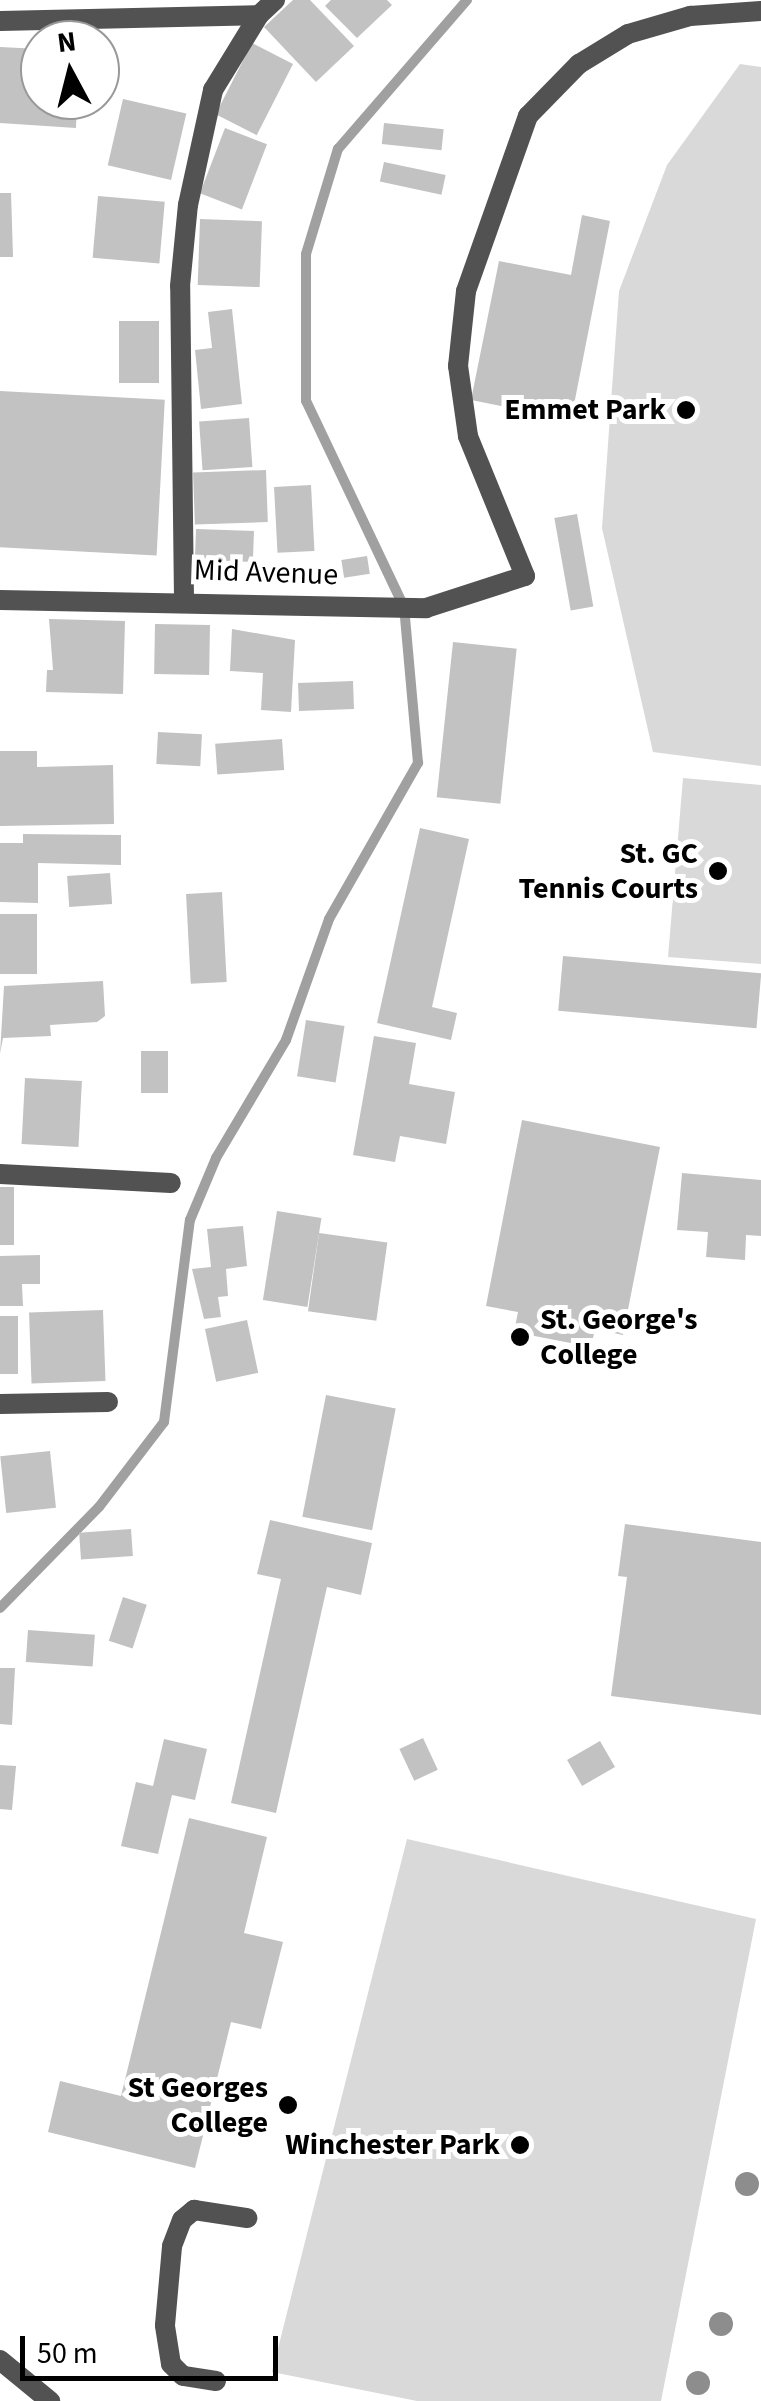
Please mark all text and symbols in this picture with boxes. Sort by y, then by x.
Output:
north arrow [20,20,120,120]
text: N [55,21,78,63]
place label: Emmet Park [504,392,666,428]
marker: Emmet Park [675,399,697,421]
street label: Mid Avenue [193,552,339,594]
place label: St. GC Tennis Courts [519,836,698,906]
marker: St. GC Tennis Courts [707,860,729,882]
place label: St. George's College [540,1302,698,1372]
marker: St. George's College [509,1326,531,1348]
place label: St Georges College [127,2070,268,2140]
marker: St Georges College [277,2094,299,2116]
place label: Winchester Park [285,2127,500,2163]
marker: Winchester Park [509,2134,531,2156]
scale bar [25,2316,282,2378]
text: 50 m [37,2332,98,2375]

